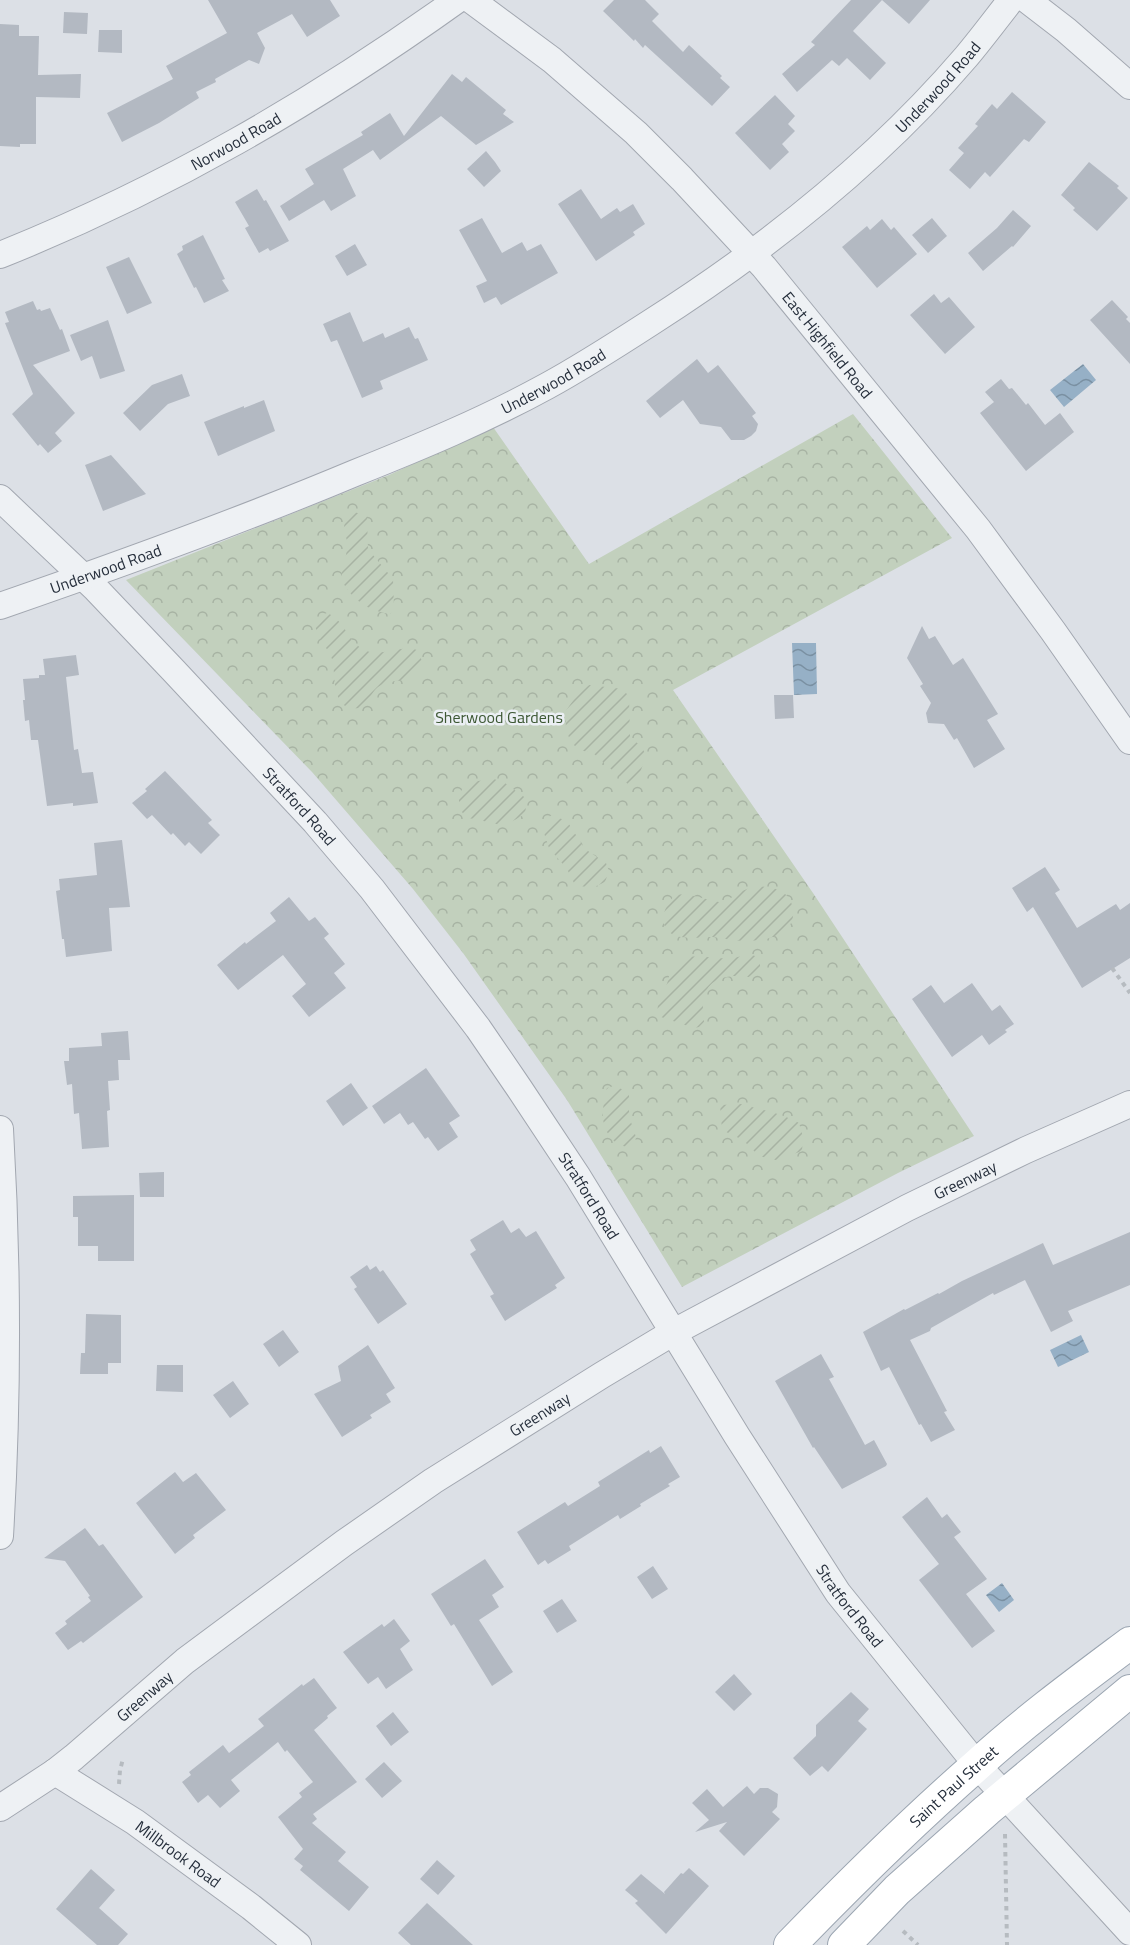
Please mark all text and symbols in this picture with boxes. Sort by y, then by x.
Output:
street label: Underwood Road [889,36,986,138]
street label: Norwood Road [186,106,286,176]
street label: East Highfield Road [777,286,879,404]
street label: Underwood Road [497,342,610,420]
street label: Underwood Road [47,538,165,600]
park label: Sherwood Gardens [435,705,563,729]
street label: Stratford Road [257,762,342,851]
street label: Stratford Road [553,1147,625,1244]
street label: Greenway [929,1154,1001,1205]
street label: Greenway [505,1386,575,1442]
street label: Stratford Road [810,1559,889,1652]
street label: Greenway [111,1665,178,1727]
street label: Saint Paul Street [904,1739,1004,1833]
street label: Millbrook Road [130,1814,226,1893]

